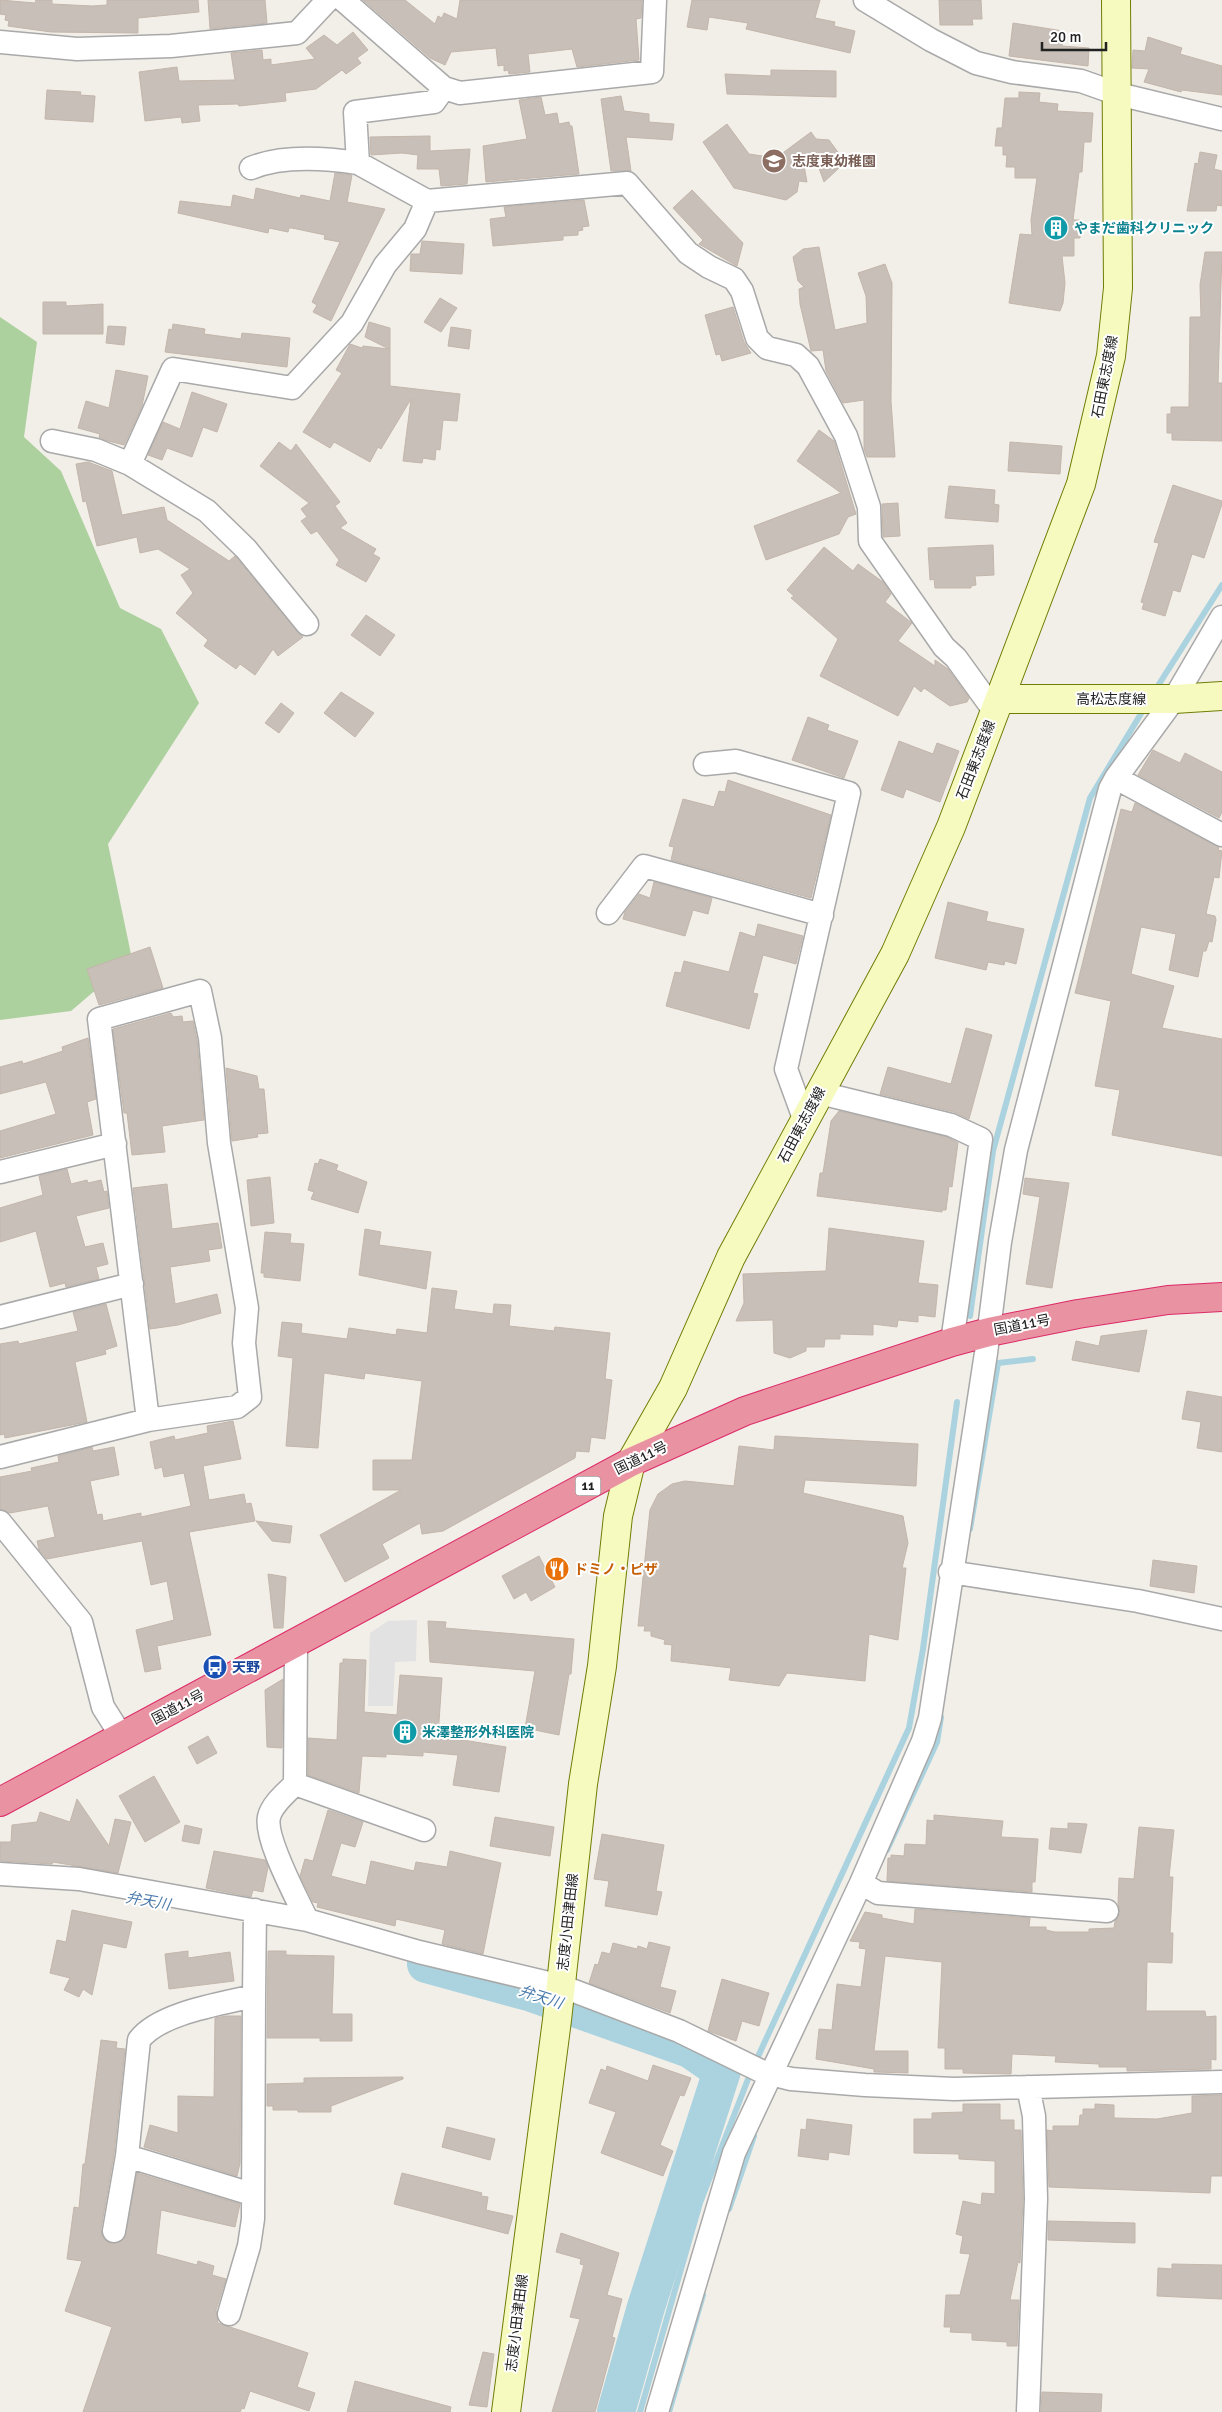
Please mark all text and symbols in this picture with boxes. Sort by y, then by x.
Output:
scale bar [1042,20,1106,52]
text: 20 m [1050,28,1081,46]
school or university icon: 志度東幼稚園 [761,148,787,174]
place label: 志度東幼稚園 [792,153,876,170]
building icon: やまだ歯科クリニック [1043,215,1069,241]
place label: やまだ歯科クリニック [1074,220,1214,237]
street label: 石田東志度線 [1089,334,1121,420]
street label: 高松志度線 [1076,691,1146,708]
street label: 石田東志度線 [953,718,999,802]
street label: 石田東志度線 [775,1084,829,1166]
street label: 国道11号 [992,1311,1052,1339]
street label: 国道11号 [612,1438,670,1478]
road number: 11 [576,1476,600,1495]
restaurant icon: ドミノ・ピザ [544,1556,570,1582]
place label: ドミノ・ピザ [574,1561,658,1578]
bus stop icon: 天野 [202,1654,228,1680]
place label: 天野 [232,1659,260,1676]
street label: 国道11号 [149,1686,207,1728]
building icon: 米澤整形外科医院 [392,1719,418,1745]
place label: 米澤整形外科医院 [422,1724,534,1741]
street label: 志度小田津田線 [554,1872,582,1972]
water label: 弁天川 [124,1888,174,1914]
water label: 弁天川 [517,1981,567,2013]
street label: 志度小田津田線 [503,2273,531,2373]

